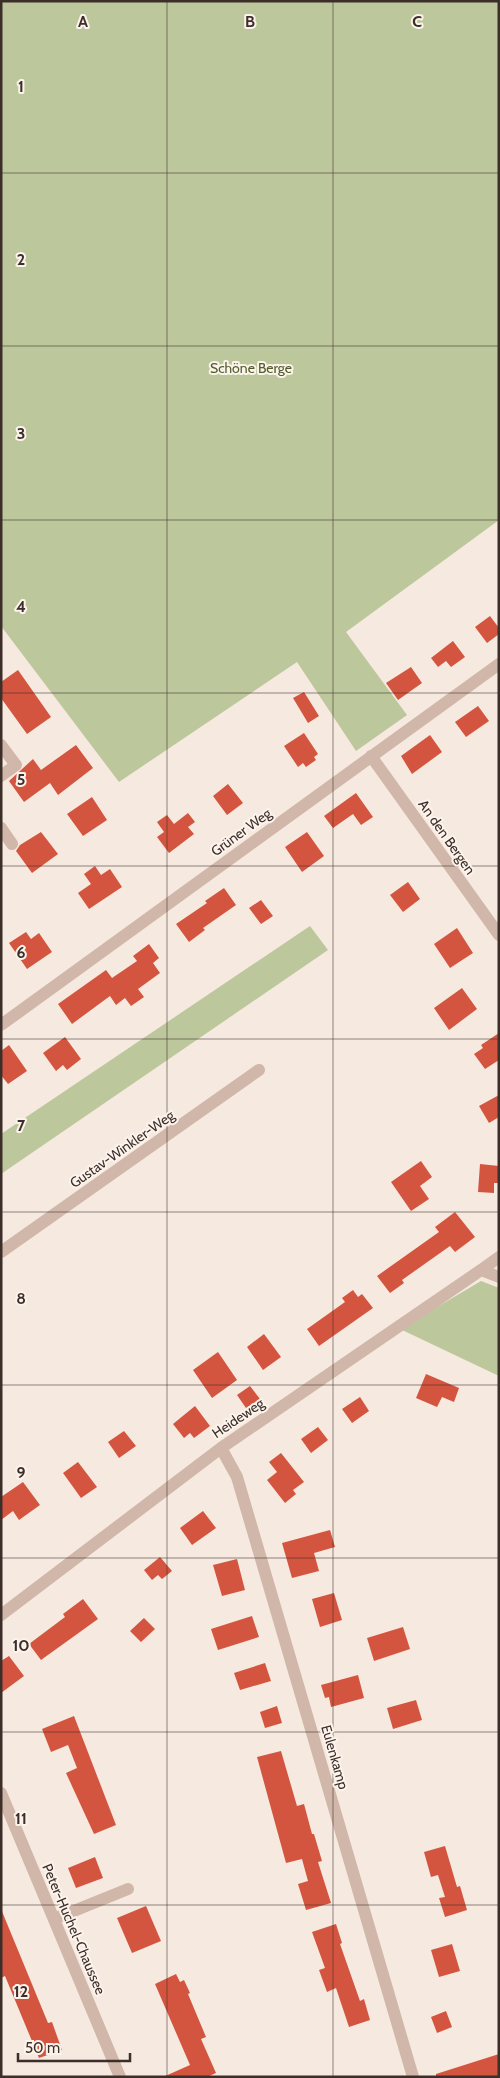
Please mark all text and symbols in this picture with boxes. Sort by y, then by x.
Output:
text: A [78,12,88,31]
text: B [245,12,255,31]
text: C [412,12,422,31]
text: 1 [18,77,24,96]
text: 2 [17,250,25,269]
park label: Schöne Berge [210,359,292,377]
text: 3 [17,424,25,443]
text: 4 [16,597,26,616]
text: 5 [17,770,25,789]
street label: An den Bergen [415,796,480,878]
street label: Grüner Weg [207,803,276,860]
text: 6 [17,943,26,962]
street label: Gustav-Winkler-Weg [66,1106,179,1192]
text: 7 [17,1116,26,1135]
text: 8 [16,1289,26,1308]
street label: Heideweg [209,1393,268,1442]
text: 9 [17,1463,26,1482]
text: 10 [12,1636,30,1655]
street label: Eulenkamp [317,1723,353,1791]
text: 11 [15,1809,27,1828]
street label: Peter-Huchel-Chaussee [38,1861,110,1997]
text: 12 [14,1982,28,2001]
scale bar [18,2030,130,2062]
text: 50 m [25,2039,60,2057]

